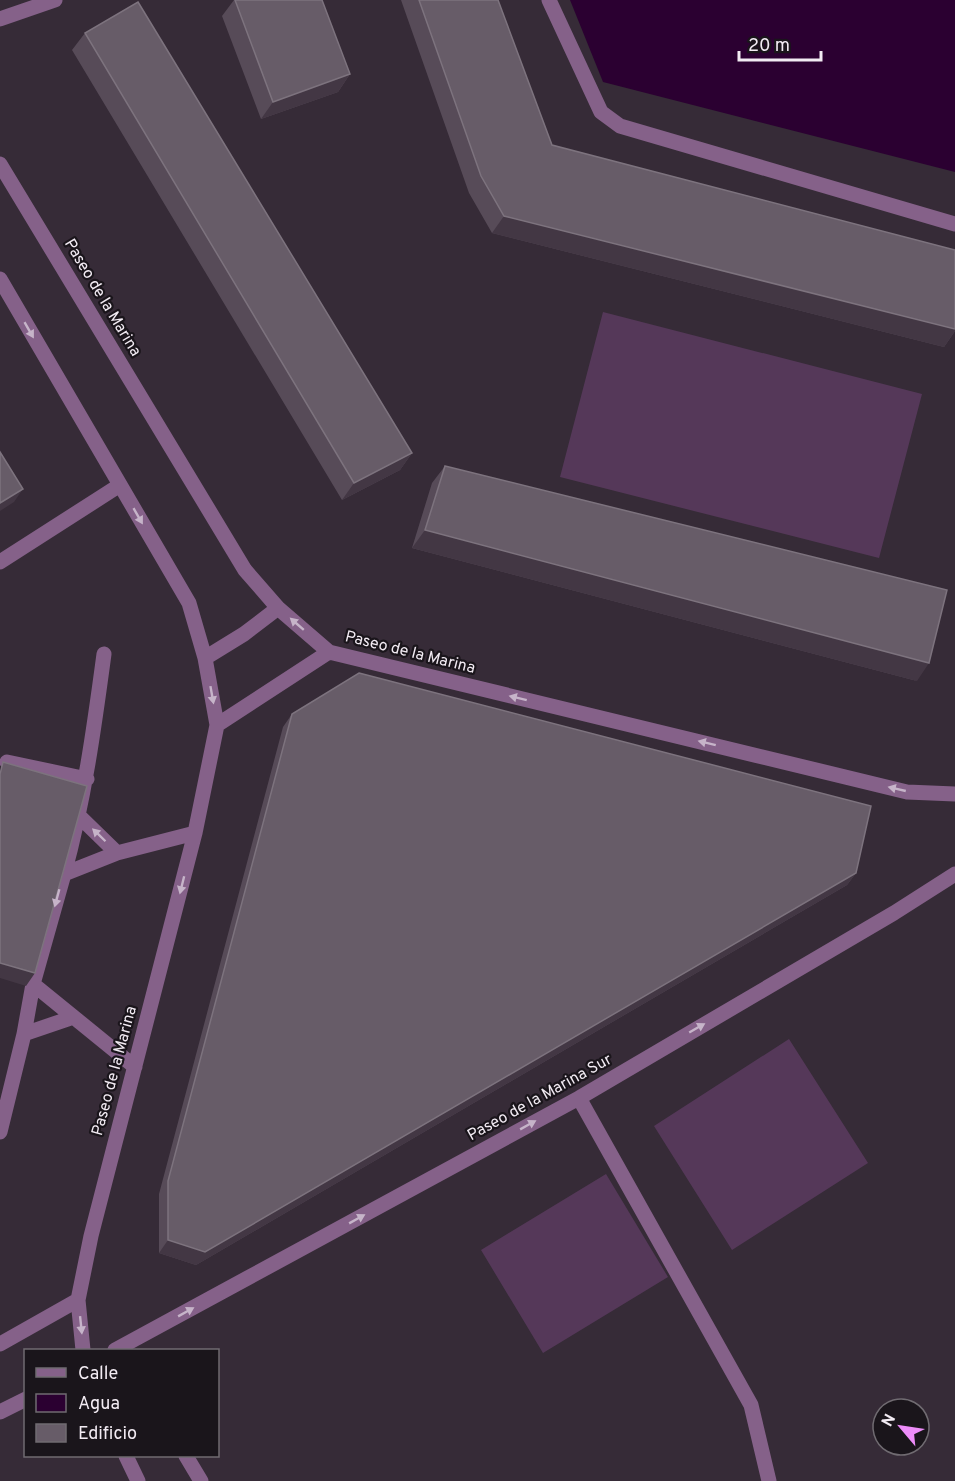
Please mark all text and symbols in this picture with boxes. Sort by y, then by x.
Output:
scale bar [739,24,822,62]
text: 20 m [748,35,790,58]
street label: Paseo de la Marina [59,236,145,360]
one-way arrow [24,322,35,338]
one-way arrow [133,508,143,525]
one-way arrow [290,618,305,631]
street label: Paseo de la Marina [343,627,477,679]
one-way arrow [208,685,217,704]
one-way arrow [509,692,527,702]
one-way arrow [698,738,717,748]
one-way arrow [888,784,906,794]
one-way arrow [91,828,106,842]
one-way arrow [176,876,186,895]
one-way arrow [52,890,61,908]
street label: Paseo de la Marina [88,1004,142,1138]
one-way arrow [689,1023,705,1034]
street label: Paseo de la Marina Sur [464,1050,616,1146]
one-way arrow [520,1120,537,1130]
one-way arrow [349,1214,366,1224]
one-way arrow [177,1307,194,1317]
one-way arrow [76,1316,86,1335]
legend [24,1349,219,1457]
text: Calle [78,1363,118,1386]
text: Agua [78,1393,120,1416]
north arrow [871,1397,931,1457]
text: N [878,1411,901,1431]
text: Edificio [78,1423,137,1446]

